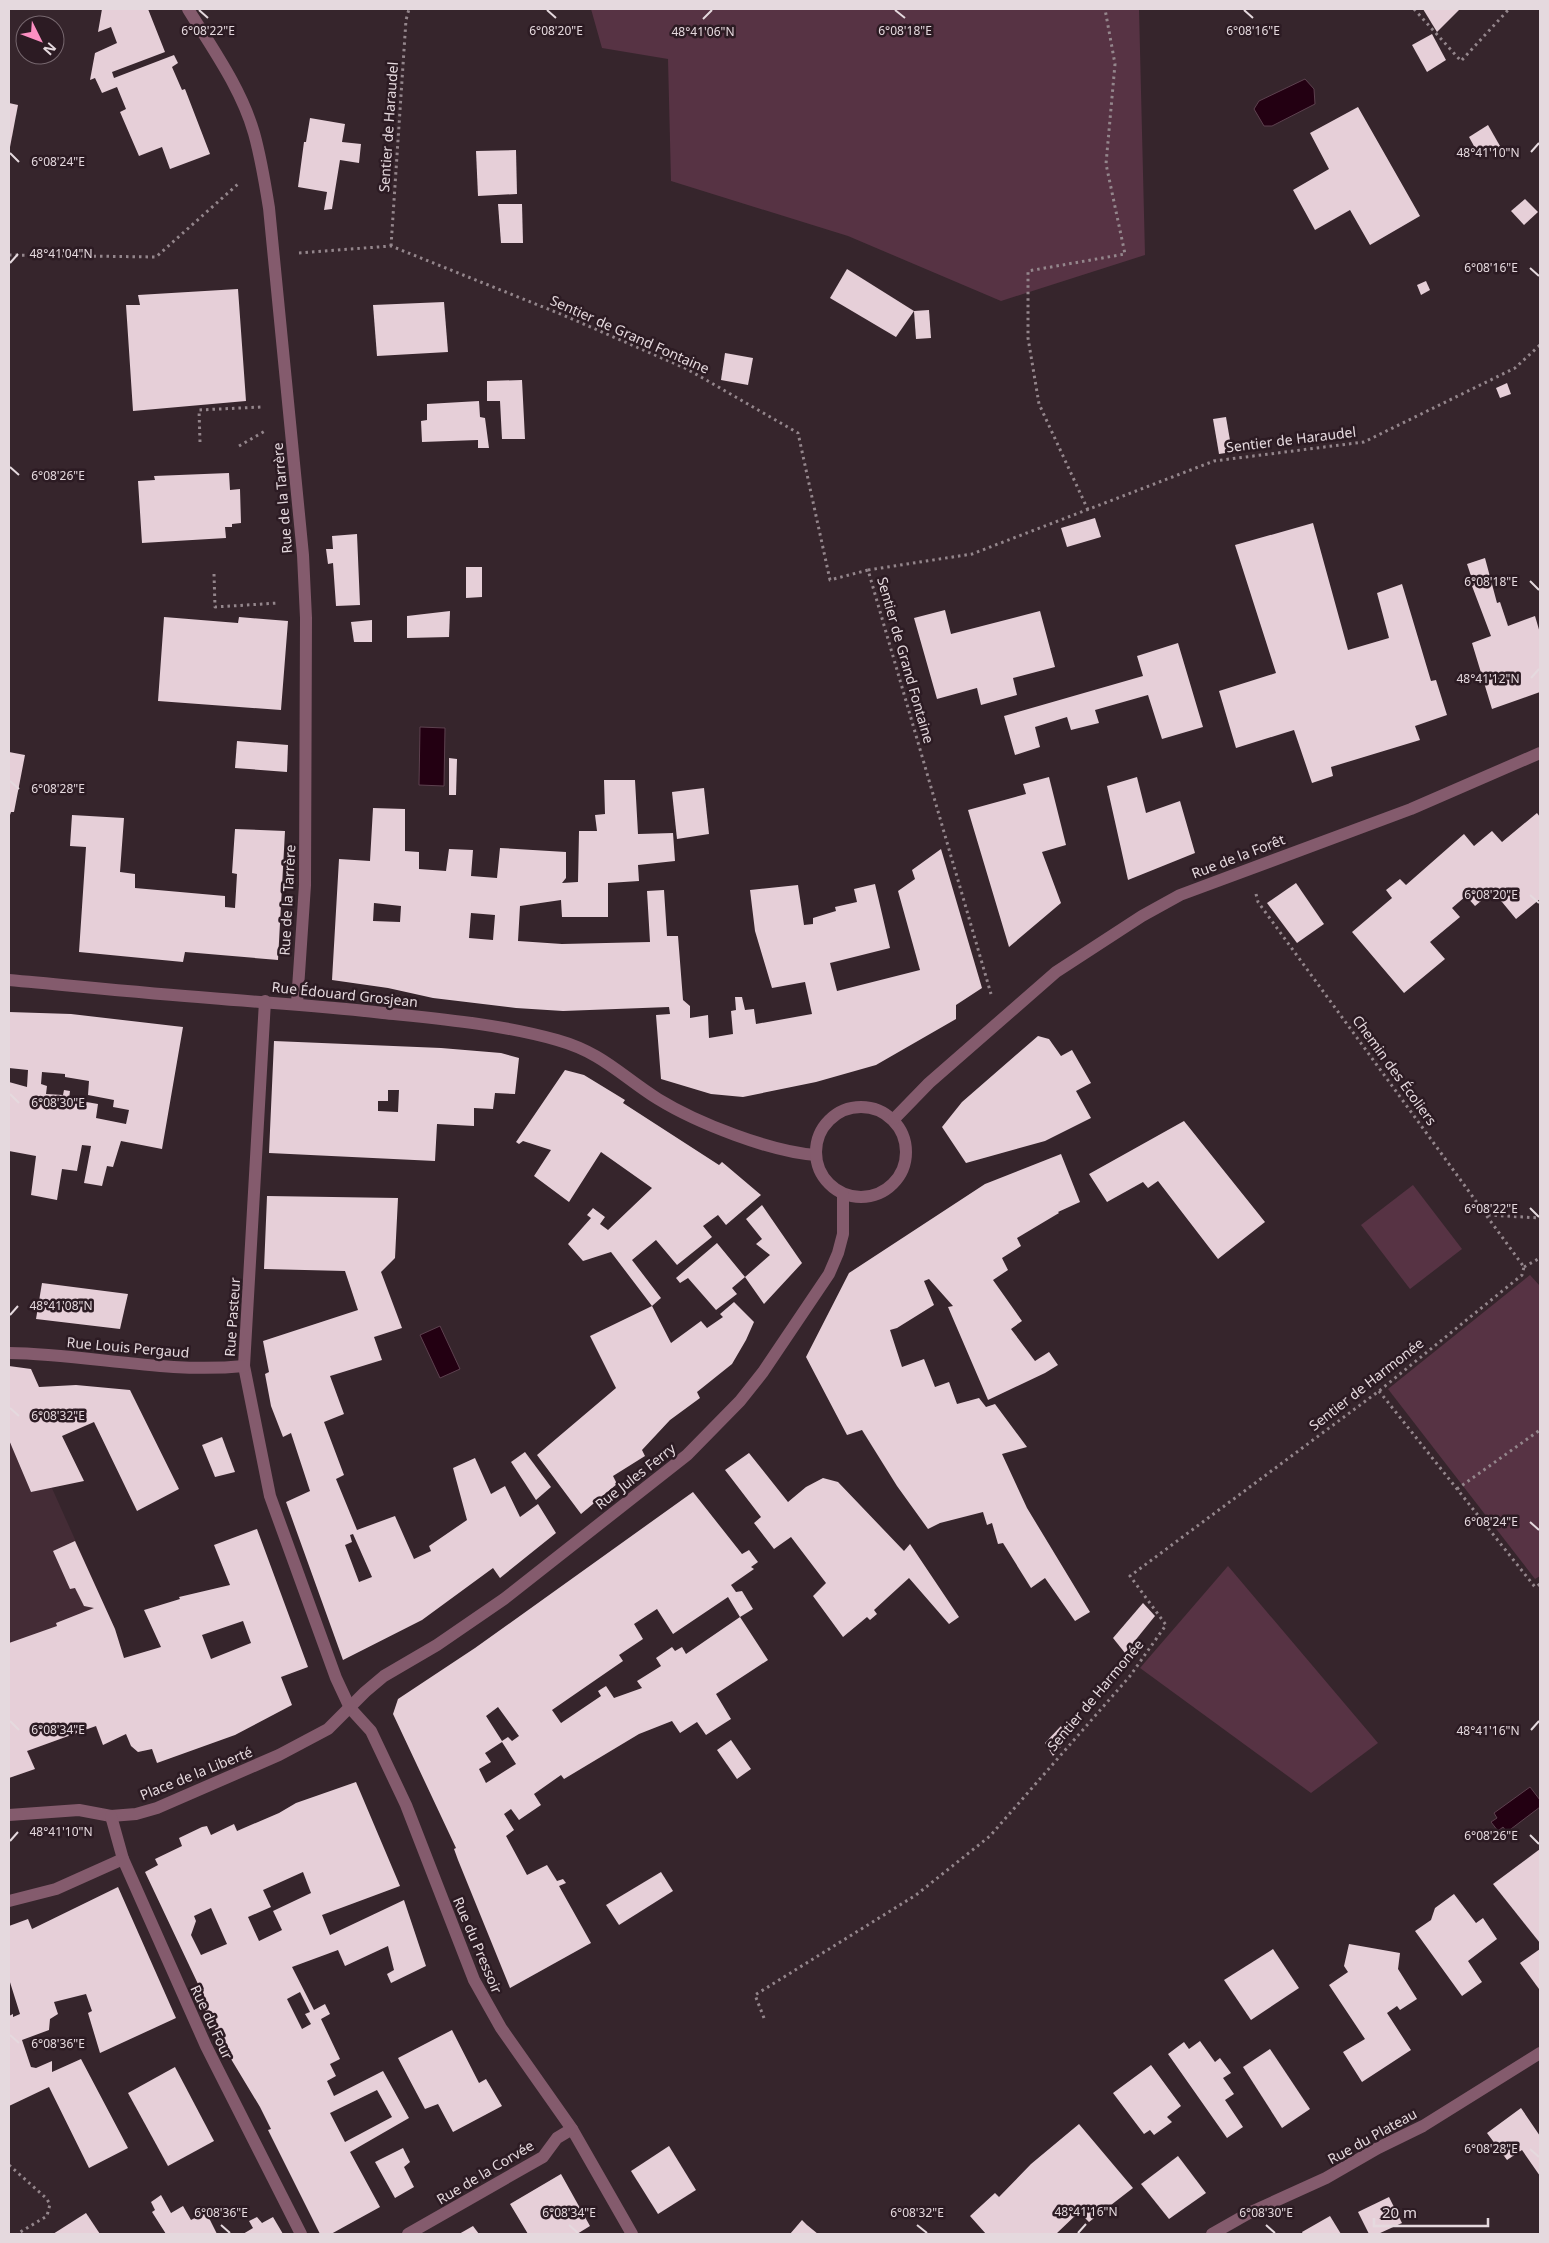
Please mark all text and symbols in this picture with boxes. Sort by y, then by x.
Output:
north arrow [15,15,65,65]
text: 6°08'22"E [181,22,235,39]
text: 6°08'20"E [529,22,583,39]
text: 6°08'18"E [878,22,932,39]
text: 6°08'16"E [1226,22,1280,39]
text: 48°41'06"N [671,23,735,40]
text: N [39,38,61,60]
street label: Sentier de Haraudel [374,61,402,193]
text: 48°41'10"N [1456,144,1520,161]
text: 6°08'24"E [31,153,85,170]
text: 48°41'04"N [29,245,93,262]
text: 6°08'16"E [1464,259,1518,276]
street label: Sentier de Grand Fontaine [547,290,713,378]
street label: Sentier de Haraudel [1225,422,1357,456]
street label: Rue de la Tarrère [268,442,296,554]
text: 6°08'26"E [31,467,85,484]
text: 6°08'18"E [1464,573,1518,590]
street label: Sentier de Grand Fontaine [873,575,939,746]
text: 48°41'12"N [1456,670,1520,687]
text: 6°08'28"E [31,780,85,797]
street label: Rue de la Forêt [1189,830,1287,882]
street label: Rue de la Tarrère [275,844,299,956]
text: 6°08'20"E [1464,886,1518,903]
street label: Rue Édouard Grosjean [271,977,419,1011]
street label: Chemin des Écoliers [1349,1011,1442,1129]
text: 6°08'30"E [31,1094,85,1111]
text: 6°08'22"E [1464,1200,1518,1217]
street label: Rue Pasteur [220,1277,244,1357]
text: 48°41'08"N [29,1297,93,1314]
street label: Rue Louis Pergaud [66,1332,190,1362]
street label: Sentier de Harmonée [1305,1333,1427,1435]
text: 6°08'32"E [31,1407,85,1424]
street label: Rue Jules Ferry [591,1438,680,1513]
text: 6°08'24"E [1464,1513,1518,1530]
street label: Sentier de Harmonée [1043,1635,1147,1755]
text: 6°08'34"E [31,1721,85,1738]
text: 48°41'16"N [1456,1722,1520,1739]
street label: Place de la Liberté [137,1742,255,1804]
text: 48°41'10"N [29,1823,93,1840]
text: 6°08'26"E [1464,1827,1518,1844]
street label: Rue du Pressoir [449,1894,507,1996]
street label: Rue du Four [186,1982,238,2062]
text: 6°08'36"E [31,2035,85,2052]
street label: Rue du Plateau [1324,2104,1420,2168]
street label: Rue de la Corvée [433,2135,537,2209]
text: 6°08'28"E [1464,2140,1518,2157]
scale bar [1374,2196,1488,2228]
text: 20 m [1382,2202,1417,2222]
text: 48°41'16"N [1054,2203,1118,2220]
text: 6°08'36"E [194,2204,248,2221]
text: 6°08'34"E [542,2204,596,2221]
text: 6°08'32"E [890,2204,944,2221]
text: 6°08'30"E [1239,2204,1293,2221]

